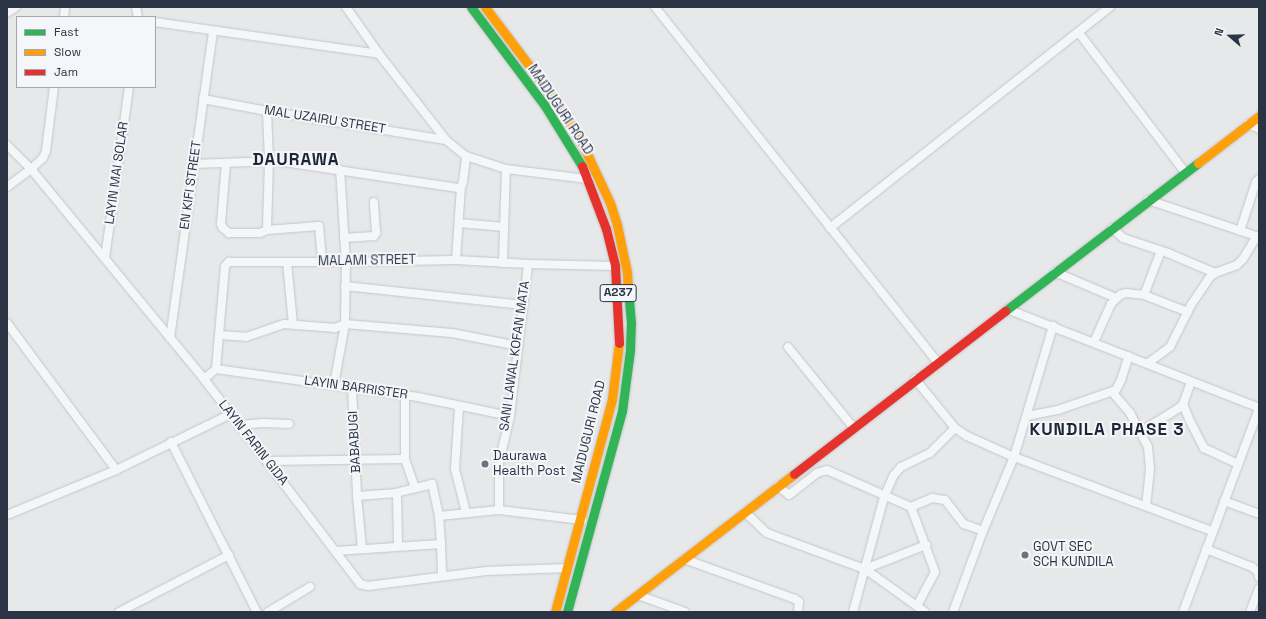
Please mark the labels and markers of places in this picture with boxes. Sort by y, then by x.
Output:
place label: Daurawa Health Post [493,449,565,480]
marker: Daurawa Health Post [480,459,490,469]
place label: GOVT SEC SCH KUNDILA [1033,540,1113,571]
marker: GOVT SEC SCH KUNDILA [1020,550,1030,560]

